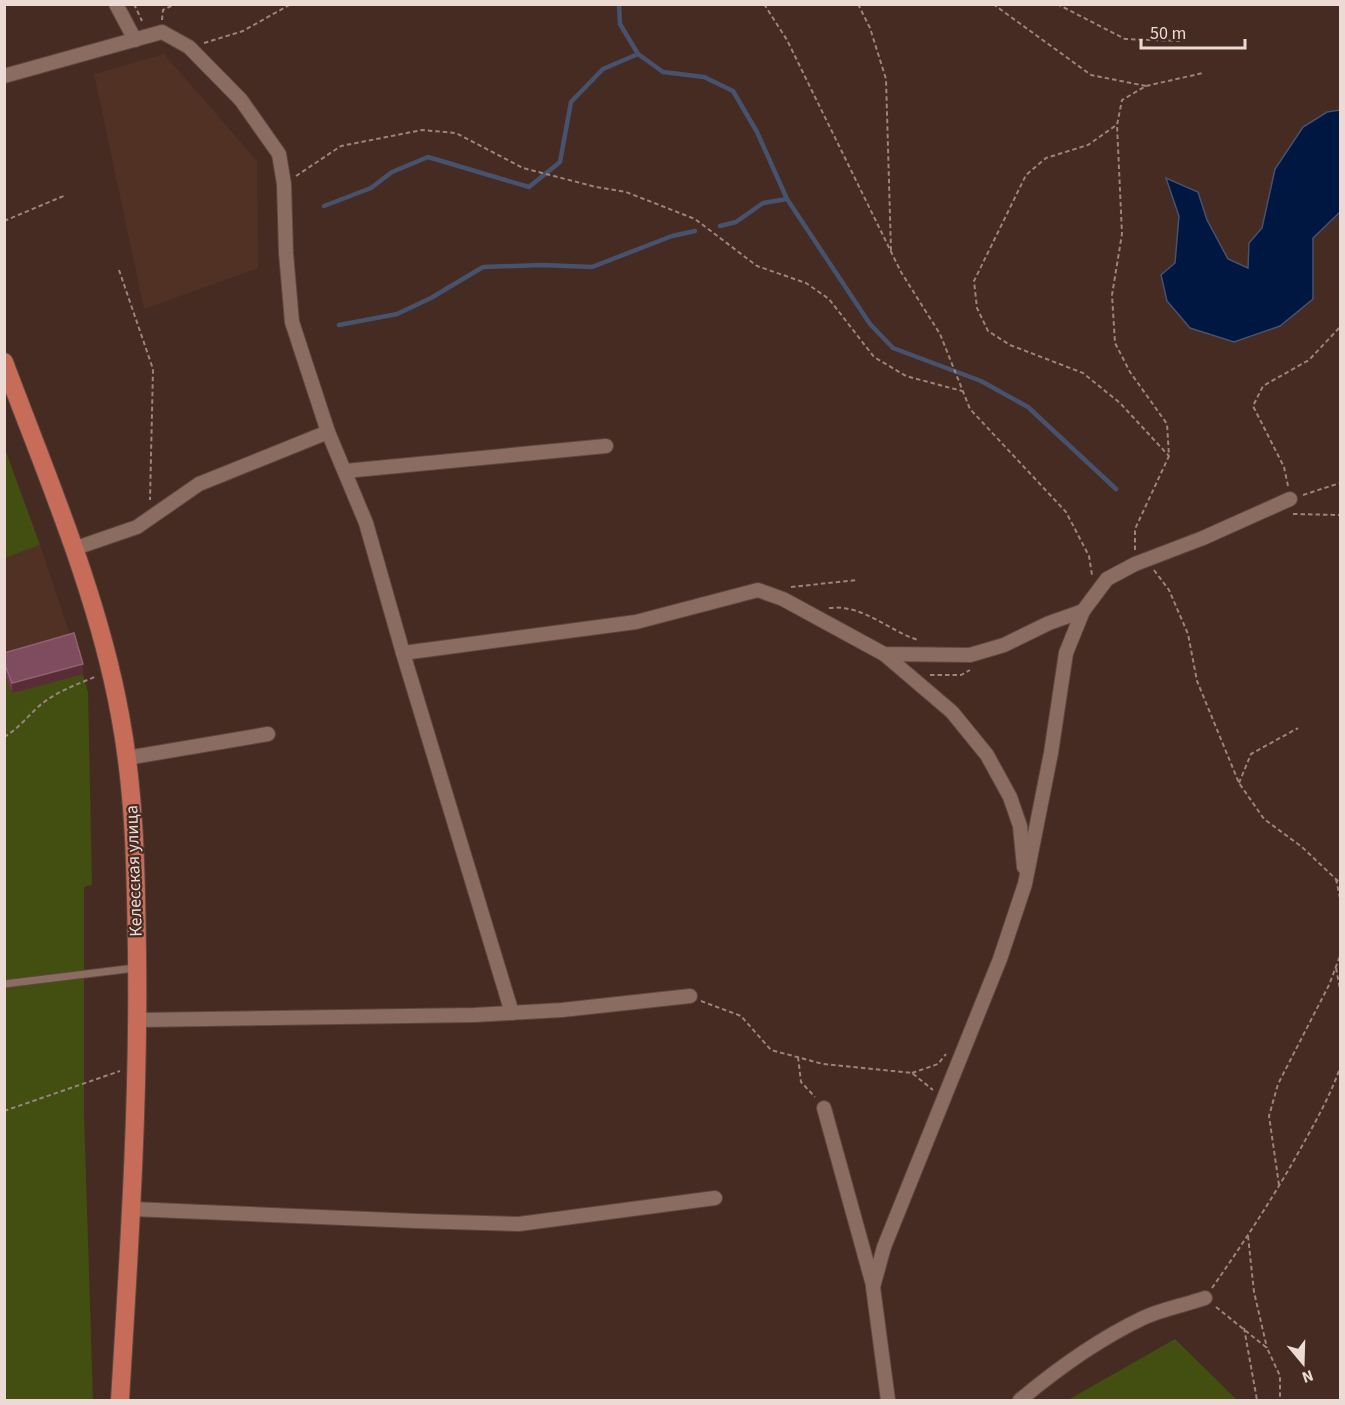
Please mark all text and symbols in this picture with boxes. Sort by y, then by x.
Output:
scale bar [1141,12,1244,50]
text: 50 m [1150,21,1186,46]
street label: Келесская улица [119,805,149,937]
north arrow [1273,1333,1333,1393]
text: N [1299,1364,1316,1388]

